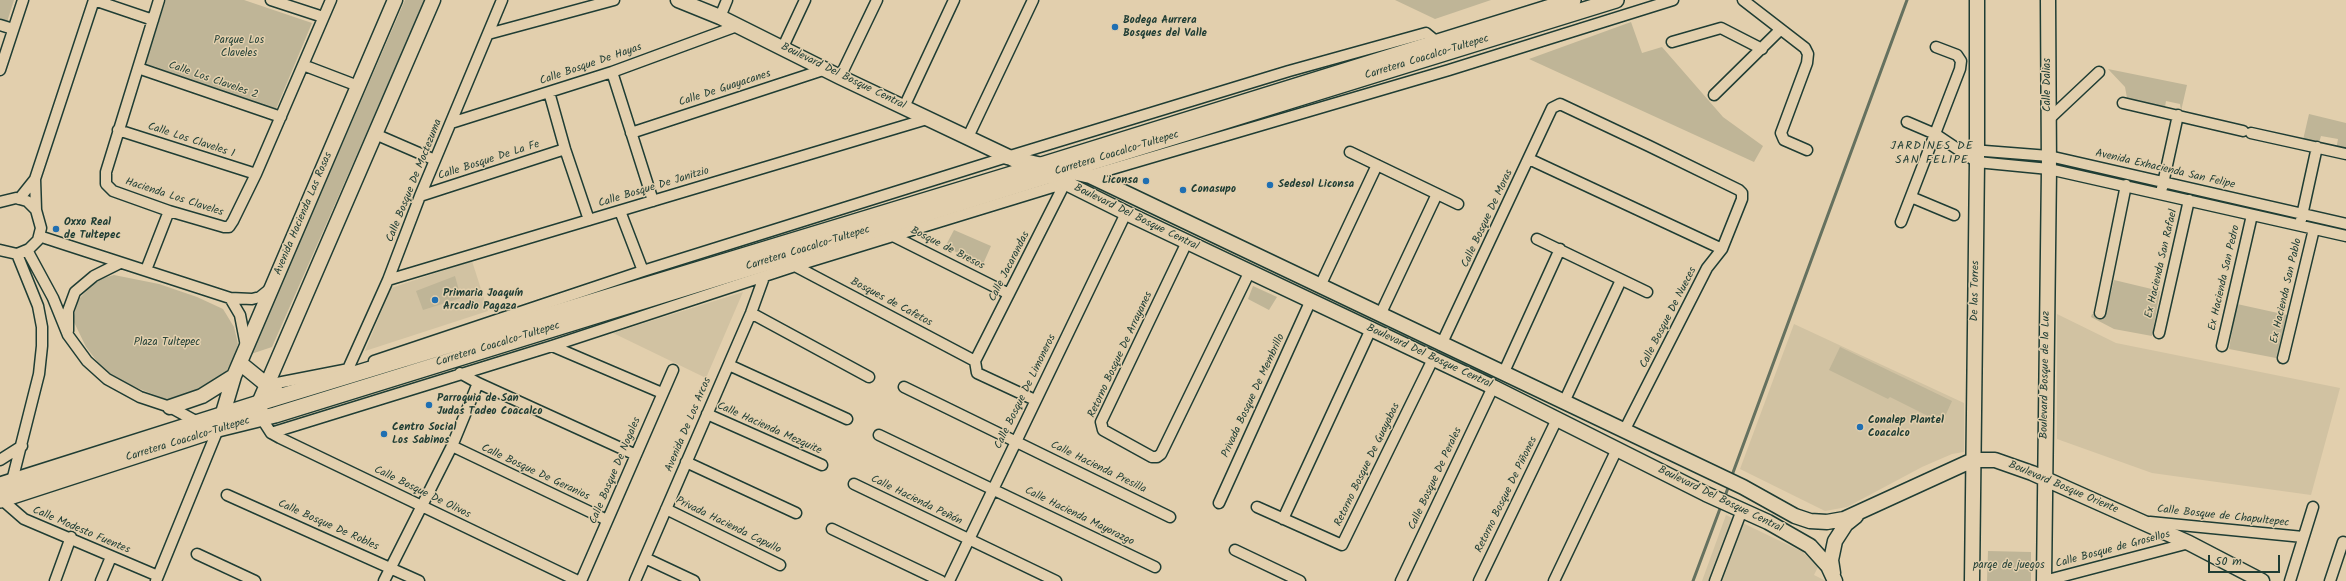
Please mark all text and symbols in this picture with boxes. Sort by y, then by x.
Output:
place label: Bodega Aurrera Bosques del Valle [1123,14,1207,40]
marker: Bodega Aurrera Bosques del Valle [1110,22,1120,32]
street label: Carretera Coacalco-Tultepec [1363,33,1491,83]
park label: Parque Los Claveles [214,34,264,60]
street label: Calle Bosque De Hayas [538,41,644,89]
street label: Boulevard Del Bosque Central [778,41,908,113]
street label: Calle Dalias [2041,58,2055,112]
street label: Calle Los Claveles 2 [167,59,259,103]
street label: Calle De Guayacanes [677,68,773,110]
street label: Calle Bosque De Moctezuma [384,118,446,244]
street label: Calle Los Claveles 1 [146,121,236,161]
street label: Carretera Coacalco-Tultepec [1053,129,1181,179]
street label: Calle Bosque De La Fe [437,138,541,184]
district label: JARDINES DE SAN FELIPE [1890,140,1974,168]
street label: Avenida Exhacienda San Felipe [2094,147,2236,193]
street label: Avenida Hacienda Las Rosas [272,151,336,277]
street label: Calle Bosque De Janitzio [597,165,711,211]
street label: Calle Bosque De Moras [1459,168,1517,270]
place label: Liconsa [1102,174,1138,188]
street label: Hacienda Los Claveles [123,176,225,220]
marker: Liconsa [1141,176,1151,186]
place label: Sedesol Liconsa [1278,178,1354,192]
marker: Sedesol Liconsa [1265,180,1275,190]
street label: Boulevard Del Bosque Central [1071,182,1201,254]
place label: Conasupo [1191,183,1236,197]
marker: Conasupo [1178,185,1188,195]
street label: Ex Hacienda San Rafael [2143,208,2181,320]
place label: Oxxo Real de Tultepec [64,216,121,242]
marker: Oxxo Real de Tultepec [51,224,61,234]
street label: Carretera Coacalco-Tultepec [744,224,872,274]
street label: Ex Hacienda San Pedro [2206,224,2244,332]
street label: Bosque de Bresos [908,225,986,273]
street label: Calle Jacarandas [987,230,1033,304]
street label: Ex Hacienda San Pablo [2268,237,2306,345]
street label: De las Torres [1969,260,1983,322]
street label: Calle Bosque De Nueces [1638,265,1700,371]
street label: Bosques de Cafetos [848,276,934,330]
place label: Primaria Joaquín Arcadio Pagaza [443,287,523,313]
street label: Retorno Bosque De Arrayanes [1086,290,1156,420]
marker: Primaria Joaquín Arcadio Pagaza [430,295,440,305]
street label: Boulevard Bosque de la Luz [2038,311,2054,439]
street label: Carretera Coacalco-Tultepec [434,320,562,370]
street label: Boulevard Del Bosque Central [1364,322,1494,392]
street label: Calle Bosque De Limoneros [992,332,1060,452]
street label: Privada Bosque De Membrillo [1220,332,1288,460]
park label: Plaza Tultepec [134,336,200,350]
street label: Avenida De Los Arcos [663,376,715,474]
place label: Parroquia de San Judas Tadeo Coacalco [437,392,542,418]
marker: Parroquia de San Judas Tadeo Coacalco [424,400,434,410]
street label: Calle Hacienda Mezquite [715,400,823,458]
street label: Retorno Bosque De Guayabas [1332,401,1404,529]
place label: Conalep Plantel Coacalco [1868,414,1944,440]
street label: Carretera Coacalco-Tultepec [124,415,252,465]
street label: Calle Bosque De Nogales [588,416,644,526]
place label: Centro Social Los Sabinos [392,421,456,447]
marker: Conalep Plantel Coacalco [1855,422,1865,432]
street label: Calle Bosque De Perales [1406,426,1466,532]
marker: Centro Social Los Sabinos [379,429,389,439]
street label: Retorno Bosque De Piñones [1473,435,1541,555]
street label: Calle Hacienda Presilla [1048,439,1148,497]
street label: Calle Bosque De Geranios [479,442,591,504]
street label: Boulevard Bosque Oriente [2006,459,2120,517]
street label: Calle Bosque De Olivos [372,464,472,522]
street label: Boulevard Del Bosque Central [1655,464,1785,536]
street label: Calle Hacienda Peñón [868,473,964,529]
street label: Calle Hacienda Mayorazgo [1022,485,1136,549]
street label: Privada Hacienda Capullo [673,495,783,557]
street label: Calle Bosque De Robles [276,498,380,554]
street label: Calle Bosque de Chapultepec [2156,503,2290,531]
street label: Calle Modesto Fuentes [30,504,132,558]
street label: Calle Bosque de Grosellos [2054,528,2172,572]
scale bar [2210,547,2282,573]
text: 50 m [2215,552,2242,571]
park label: parqe de juegos [1973,559,2045,573]

